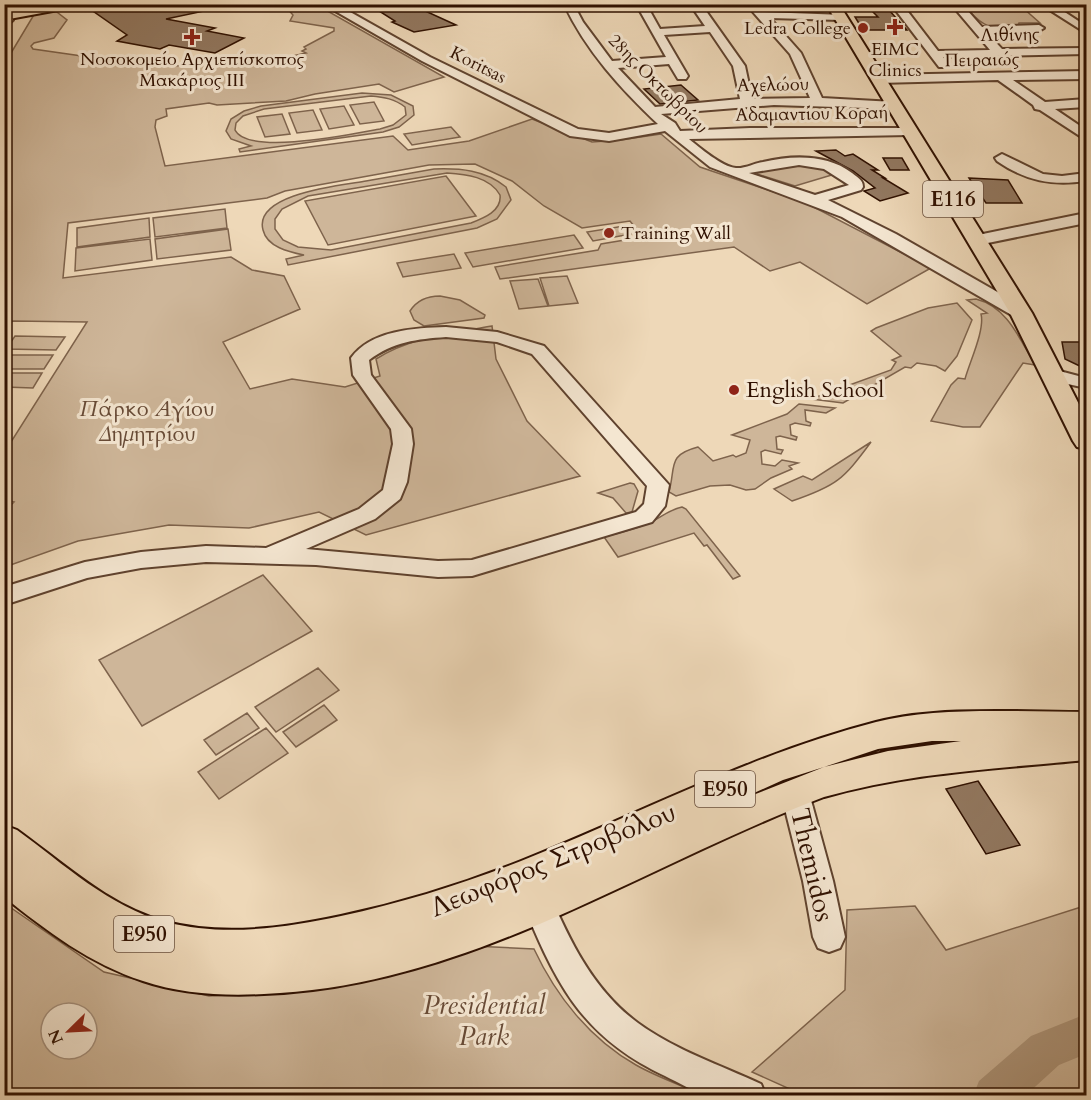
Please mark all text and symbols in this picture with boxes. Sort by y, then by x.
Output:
place label: Ledra College [744,16,851,41]
marker: EIMC Clinics [886,18,904,36]
marker: Ledra College [856,21,870,35]
street label: Λιθίνης [980,22,1040,48]
marker: Νοσοκομείο Αρχιεπίσκοπος Μακάριος ΙΙΙ [183,28,201,46]
street label: 28ης Οκτωβρίου [603,29,713,139]
place label: EIMC Clinics [869,37,921,83]
street label: Koritsas [445,40,511,90]
place label: Νοσοκομείο Αρχιεπίσκοπος Μακάριος ΙΙΙ [80,47,304,93]
street label: Πειραιώς [944,47,1020,73]
street label: Αχελώου [737,72,809,98]
street label: Αδαμαντίου Κοραή [735,100,889,128]
road number: E116 [923,181,983,217]
place label: Training Wall [621,221,731,246]
marker: Training Wall [602,226,616,240]
place label: English School [746,375,884,405]
marker: English School [727,383,741,397]
park label: Πάρκο Αγίου Δημητρίου [80,394,214,449]
road number: E950 [695,771,755,807]
street label: Λεωφόρος Στροβόλου [425,794,681,926]
street label: Themidos [781,805,843,925]
road number: E950 [114,916,174,952]
park label: Presidential Park [423,987,546,1055]
north arrow [39,1001,99,1061]
text: N [43,1026,69,1048]

